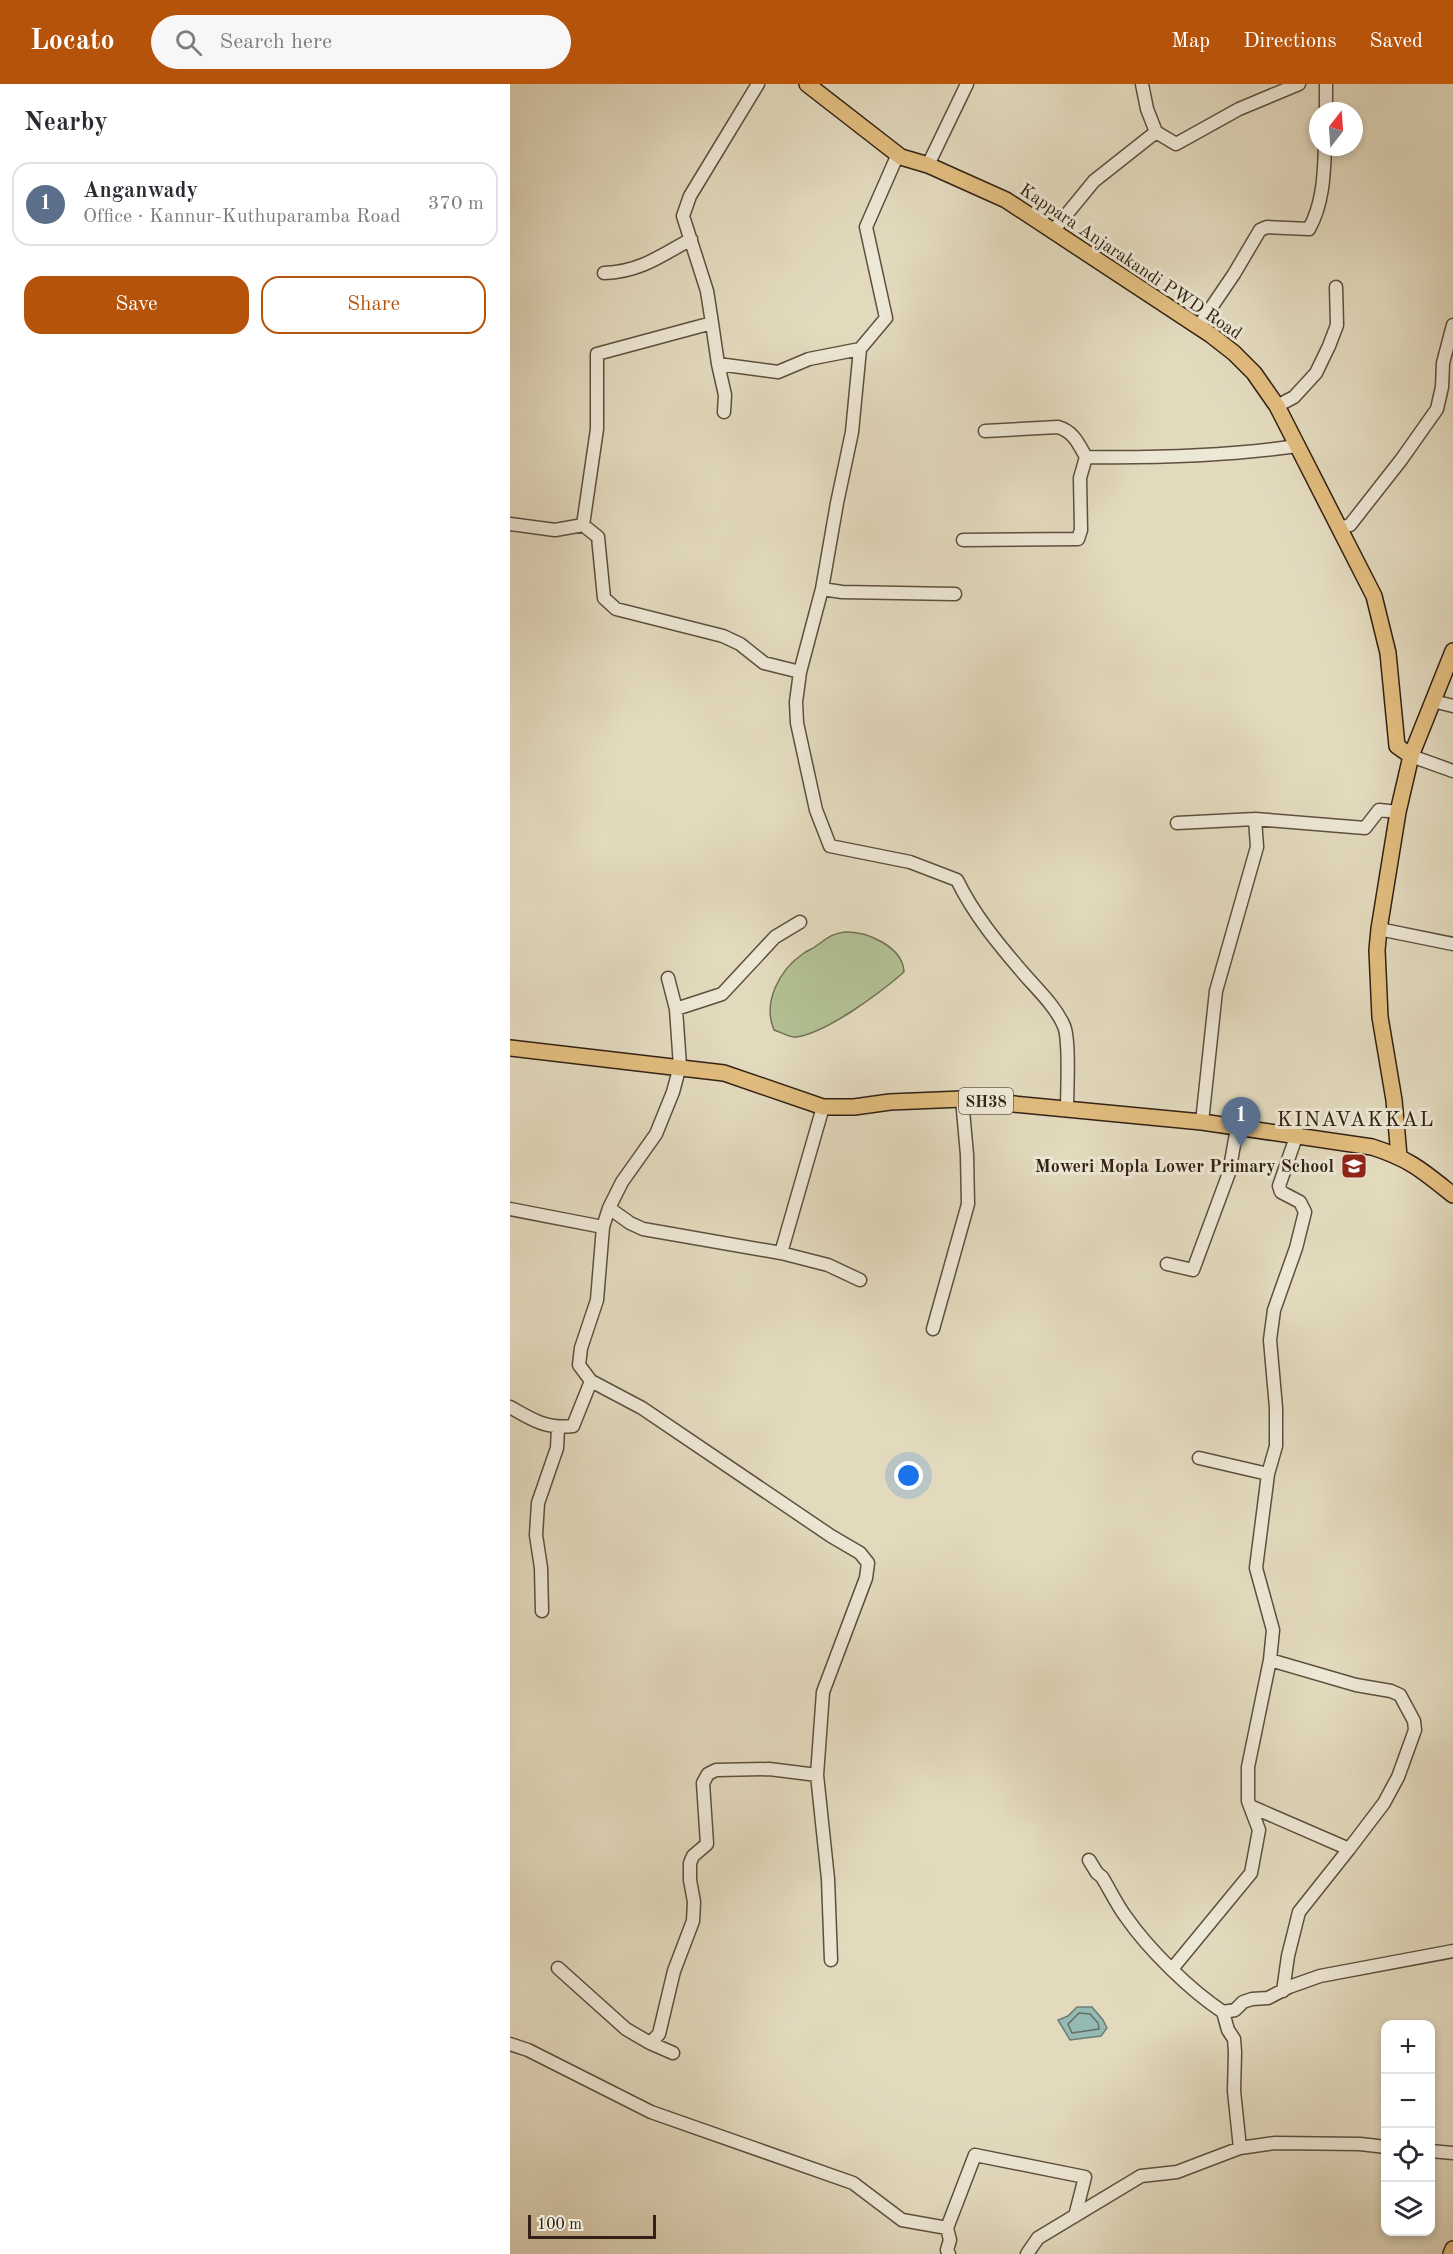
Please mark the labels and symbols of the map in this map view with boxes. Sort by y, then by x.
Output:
north arrow [1309,102,1363,156]
street label: Kappara Anjarakandi PWD Road [1016,181,1245,343]
road number: SH38 [959,1088,1013,1114]
pin: 1 [1222,1098,1260,1147]
district label: KINAVAKKAL [1277,1110,1435,1131]
school or university icon: Moweri Mopla Lower Primary School [1339,1151,1369,1181]
place label: Moweri Mopla Lower Primary School [1035,1158,1334,1176]
your location [894,1461,923,1490]
scale bar [528,2212,656,2240]

